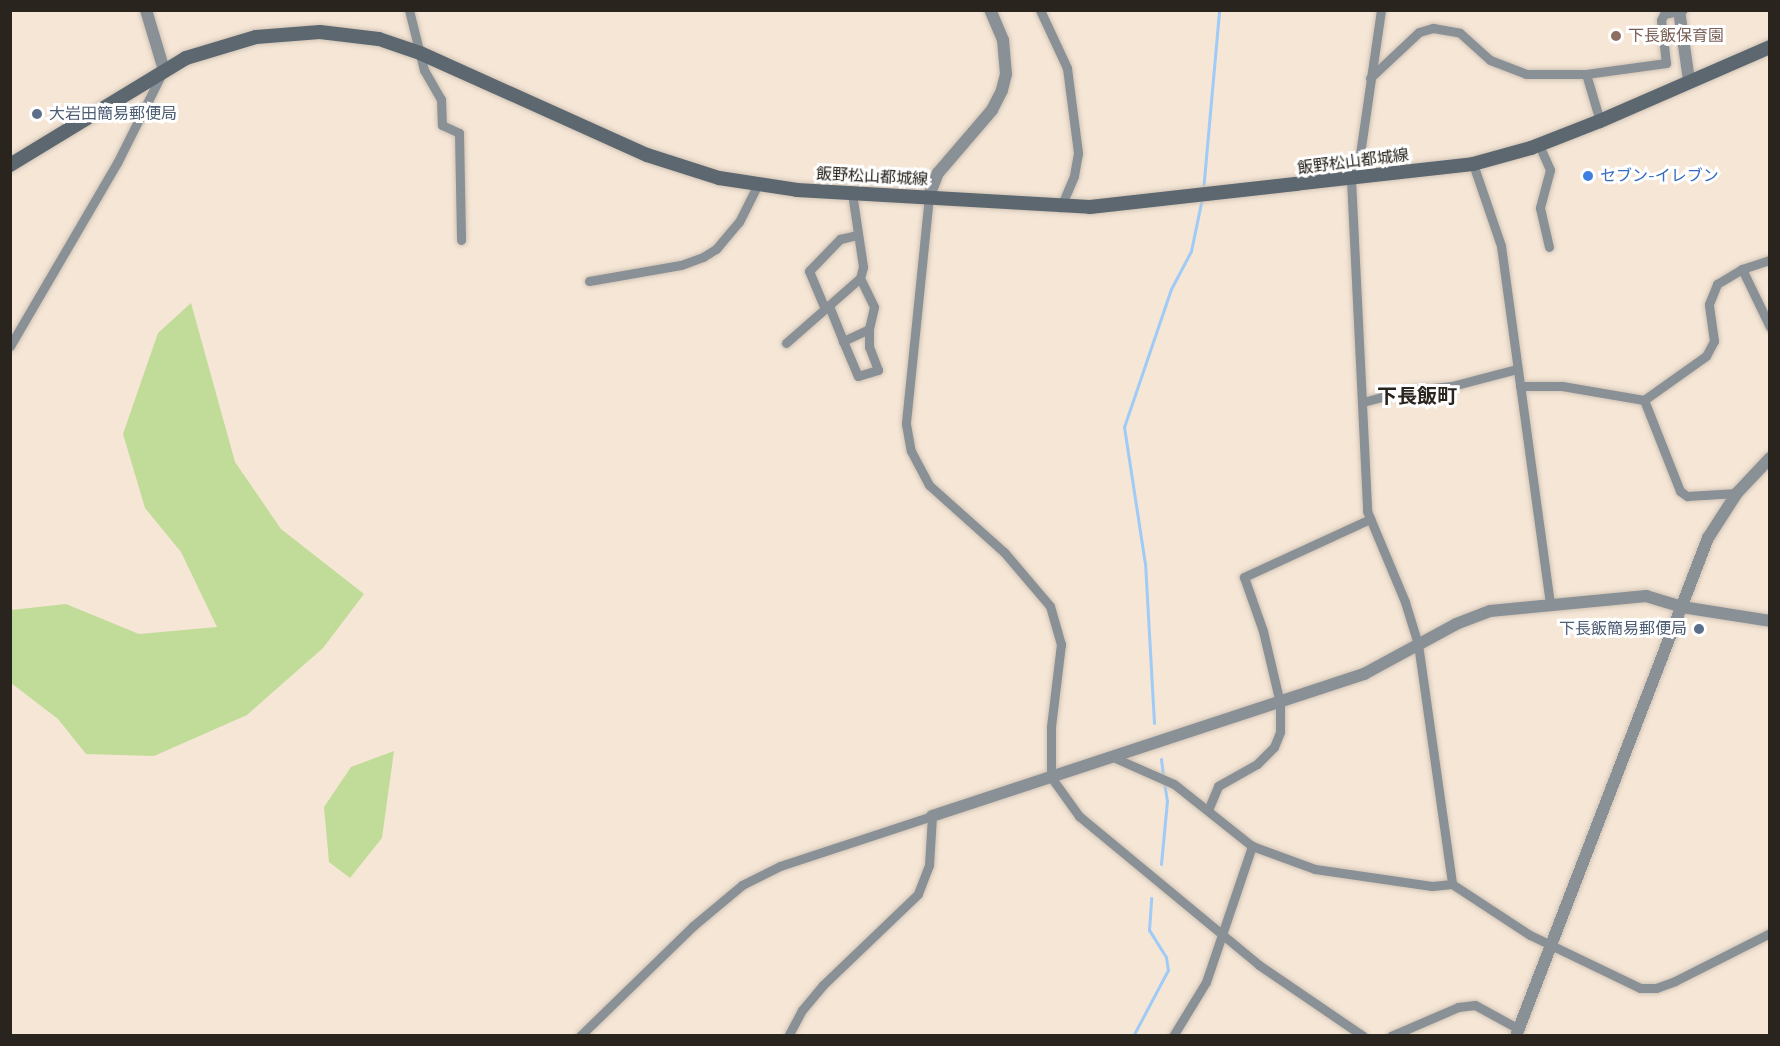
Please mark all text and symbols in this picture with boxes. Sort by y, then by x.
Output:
place label: 下長飯保育園 [1628,26,1724,46]
marker: 下長飯保育園 [1609,29,1623,43]
place label: 大岩田簡易郵便局 [49,104,177,124]
marker: 大岩田簡易郵便局 [30,107,44,121]
street label: 飯野松山都城線 [1296,146,1410,178]
street label: 飯野松山都城線 [816,164,928,190]
place label: セブン-イレブン [1600,166,1719,186]
marker: セブン-イレブン [1581,169,1595,183]
district label: 下長飯町 [1377,384,1457,408]
place label: 下長飯簡易郵便局 [1559,619,1687,639]
marker: 下長飯簡易郵便局 [1692,622,1706,636]

